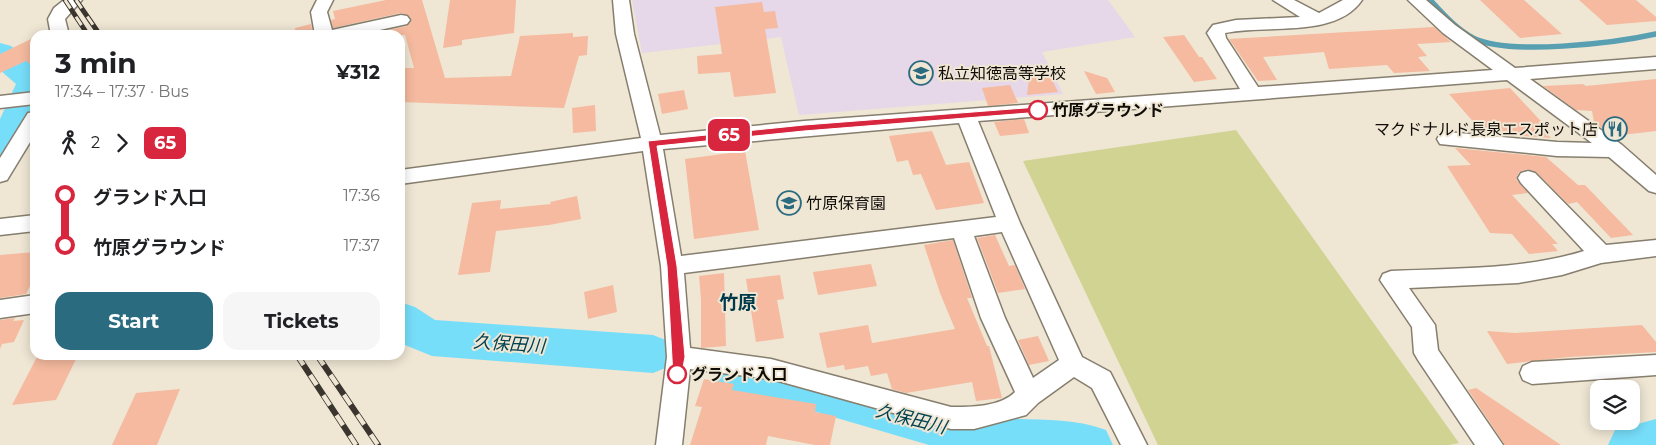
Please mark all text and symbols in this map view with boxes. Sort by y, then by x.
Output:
text: 3 min [55,46,137,80]
school or university icon: 私立知徳高等学校 [908,60,934,86]
text: ¥312 [336,61,380,84]
place label: 私立知徳高等学校 [938,64,1066,83]
text: 17:34 – 17:37 · Bus [55,82,189,101]
marker: 竹原グラウンド [1028,100,1048,120]
place label: 竹原グラウンド [1052,101,1164,120]
restaurant icon: マクドナルド長泉エスポット店 [1602,116,1628,142]
line badge: 65 [706,119,752,151]
place label: マクドナルド長泉エスポット店 [1374,120,1598,139]
text: 65 [718,124,740,146]
icon: walk [55,129,83,157]
icon: forward [108,129,136,157]
text: 65 [154,132,176,154]
text: 2 [91,133,100,152]
text: グランド入口 [93,186,207,209]
text: 17:36 [343,186,380,205]
school or university icon: 竹原保育園 [776,190,802,216]
place label: 竹原保育園 [806,194,886,213]
text: 竹原グラウンド [93,236,226,259]
text: 17:37 [343,236,380,255]
district label: 竹原 [719,291,757,314]
button: Start [55,292,213,350]
button: Tickets [223,292,380,350]
water label: 久保田川 [472,331,548,358]
marker: グランド入口 [667,364,687,384]
place label: グランド入口 [691,365,787,384]
map controls [1590,380,1640,430]
button: layers [1590,380,1640,430]
water label: 久保田川 [873,400,951,439]

